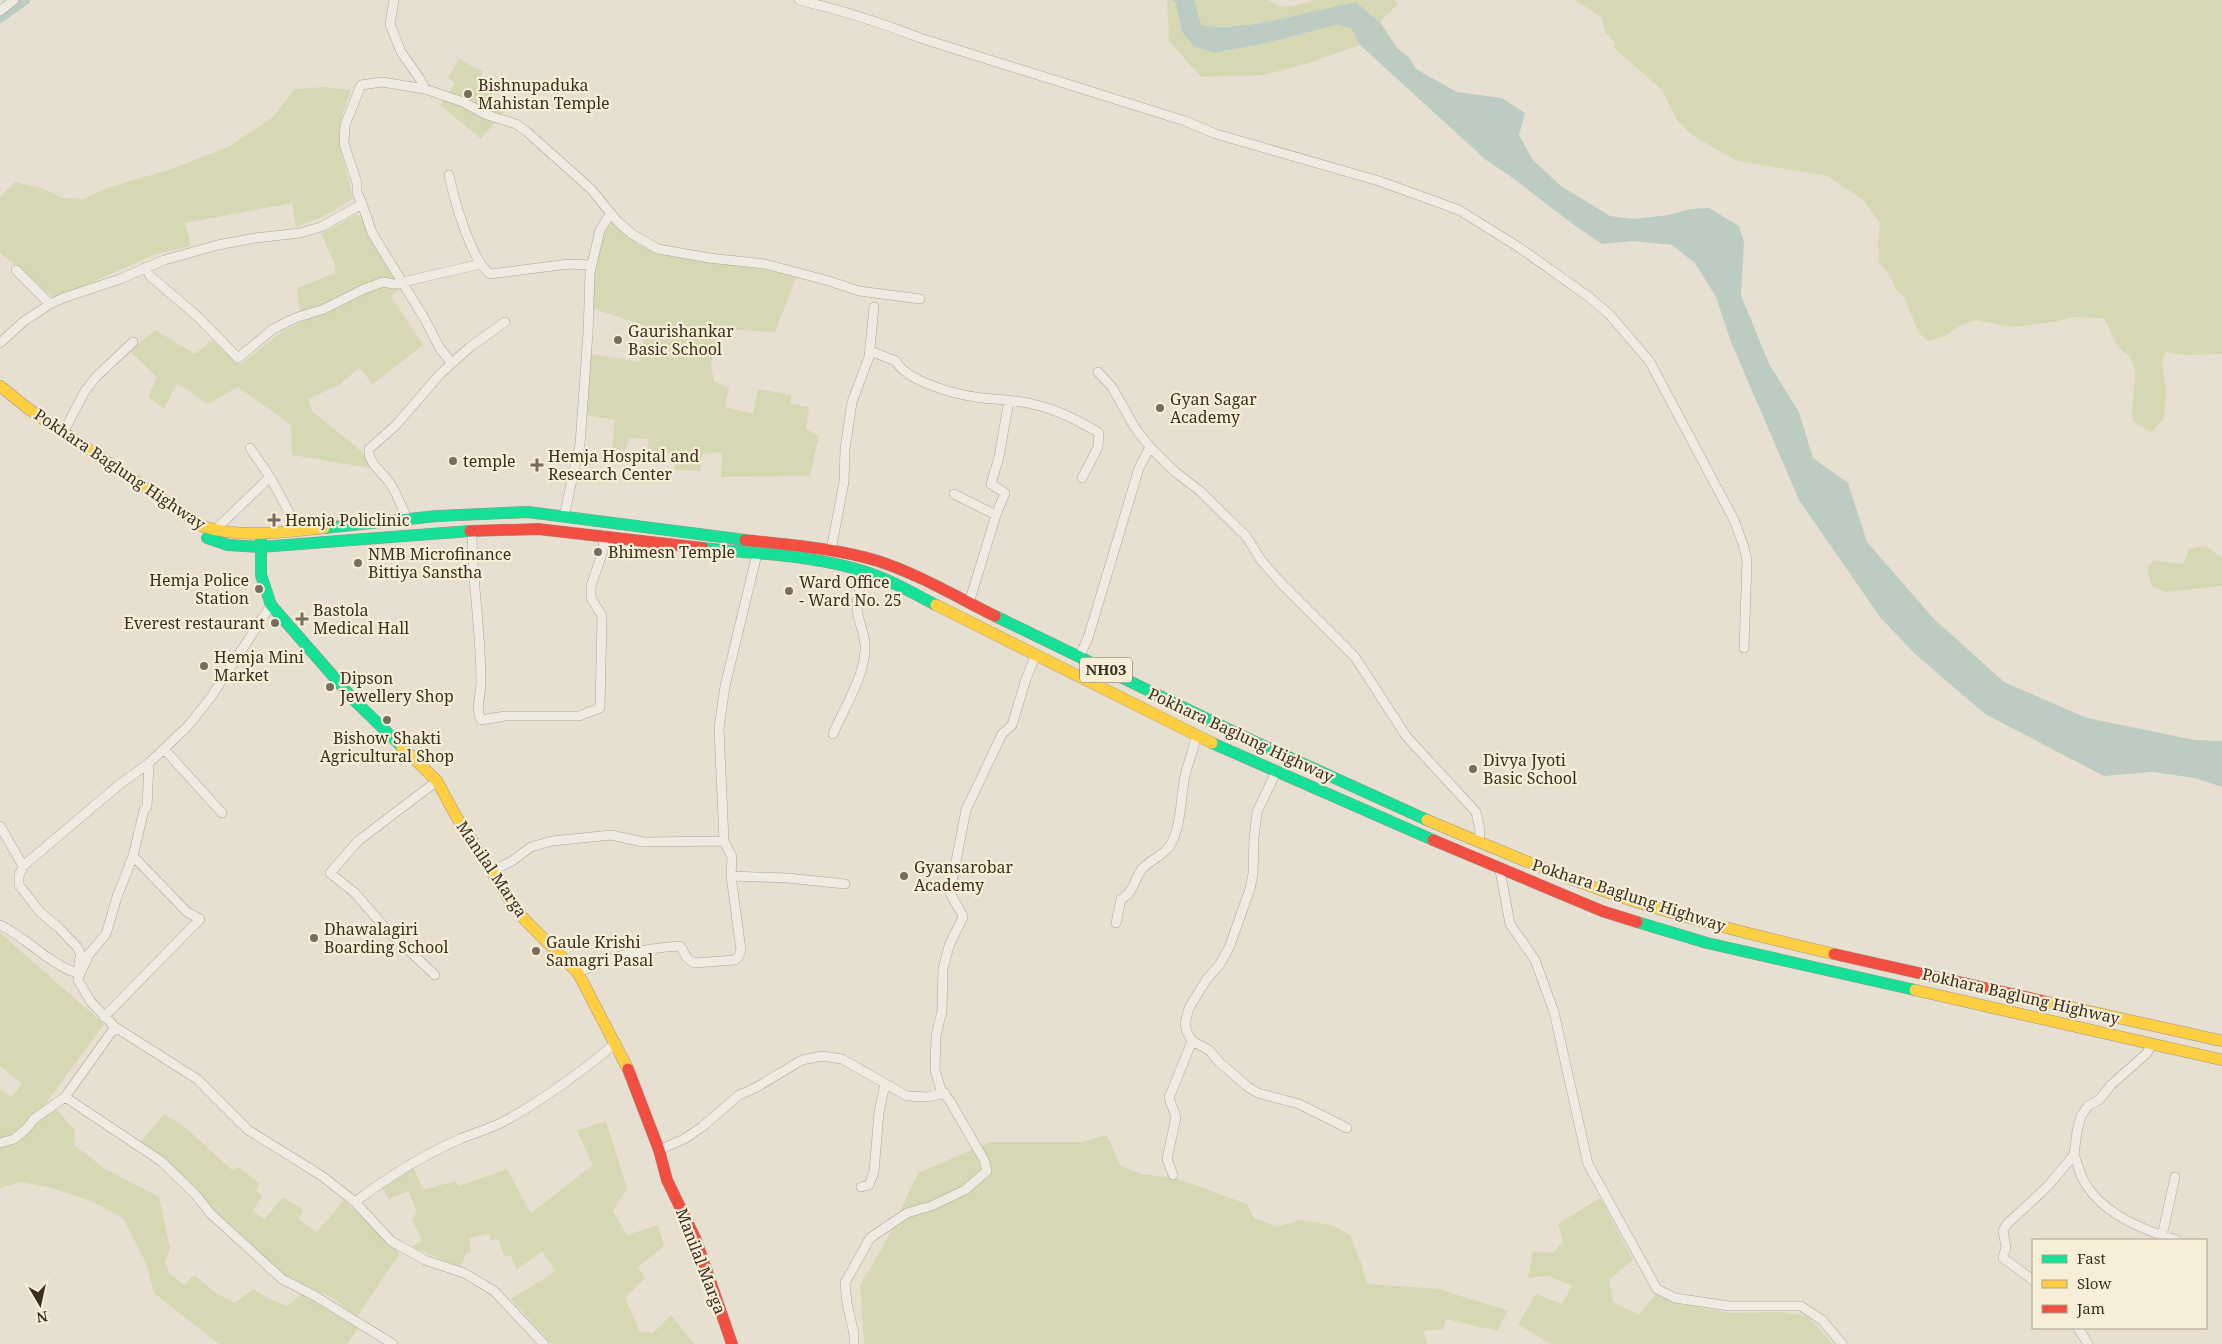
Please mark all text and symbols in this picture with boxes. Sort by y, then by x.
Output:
place label: Bishnupaduka Mahistan Temple [478,74,610,114]
marker: Bishnupaduka Mahistan Temple [462,88,474,100]
place label: Gaurishankar Basic School [628,320,734,360]
marker: Gaurishankar Basic School [612,334,624,346]
place label: Gyan Sagar Academy [1170,388,1257,428]
marker: Gyan Sagar Academy [1154,402,1166,414]
street label: Pokhara Baglung Highway [30,403,211,535]
place label: Hemja Hospital and Research Center [548,445,700,485]
place label: temple [463,450,516,472]
marker: temple [447,455,459,467]
marker: Hemja Hospital and Research Center [530,458,544,472]
place label: Hemja Policlinic [285,509,410,531]
marker: Hemja Policlinic [267,513,281,527]
place label: Bhimesn Temple [608,541,735,563]
place label: NMB Microfinance Bittiya Sanstha [368,543,511,583]
marker: Bhimesn Temple [592,546,604,558]
marker: NMB Microfinance Bittiya Sanstha [352,557,364,569]
place label: Hemja Police Station [149,569,249,609]
place label: Ward Office - Ward No. 25 [799,571,902,611]
marker: Hemja Police Station [253,583,265,595]
marker: Ward Office - Ward No. 25 [783,585,795,597]
place label: Bastola Medical Hall [313,599,409,639]
place label: Everest restaurant [124,612,265,634]
marker: Bastola Medical Hall [295,612,309,626]
marker: Everest restaurant [269,617,281,629]
place label: Hemja Mini Market [214,646,304,686]
road number: NH03 [1080,658,1132,682]
marker: Hemja Mini Market [198,660,210,672]
place label: Dipson Jewellery Shop [339,667,454,707]
marker: Dipson Jewellery Shop [324,681,336,693]
street label: Pokhara Baglung Highway [1145,682,1338,788]
marker: Bishow Shakti Agricultural Shop [381,714,393,726]
place label: Bishow Shakti Agricultural Shop [320,727,454,767]
place label: Divya Jyoti Basic School [1483,749,1577,789]
marker: Divya Jyoti Basic School [1467,763,1479,775]
street label: Manilal Marga [452,817,532,921]
street label: Pokhara Baglung Highway [1529,853,1729,937]
place label: Gyansarobar Academy [914,856,1014,896]
marker: Gyansarobar Academy [898,870,910,882]
place label: Dhawalagiri Boarding School [324,918,448,958]
place label: Gaule Krishi Samagri Pasal [546,931,653,971]
marker: Dhawalagiri Boarding School [308,932,320,944]
marker: Gaule Krishi Samagri Pasal [530,945,542,957]
street label: Pokhara Baglung Highway [1920,963,2123,1030]
street label: Manilal Marga [671,1205,731,1317]
legend [2032,1239,2207,1329]
text: Fast [2077,1248,2106,1268]
text: Slow [2077,1273,2111,1293]
north arrow [15,1279,65,1329]
text: Jam [2076,1298,2105,1318]
text: N [35,1307,49,1328]

